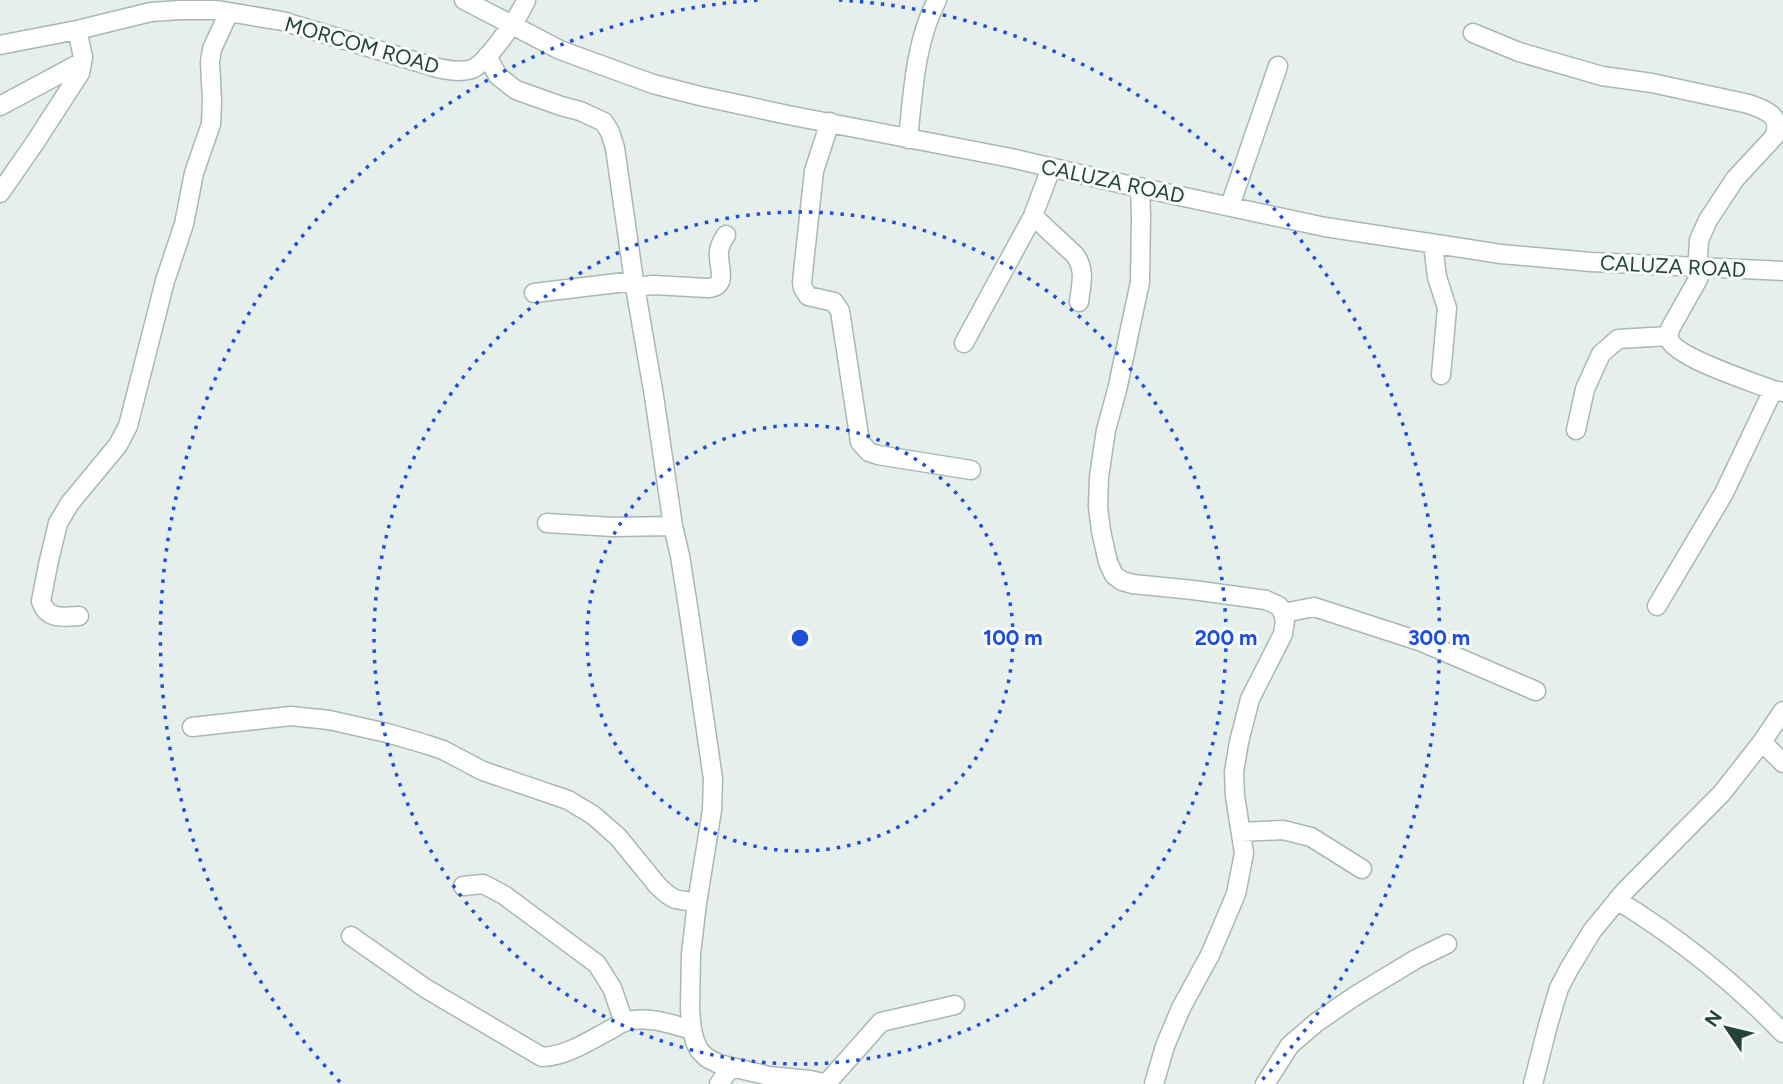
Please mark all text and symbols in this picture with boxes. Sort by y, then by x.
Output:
street label: MORCOM ROAD [282,11,442,79]
street label: CALUZA ROAD [1039,154,1187,208]
street label: CALUZA ROAD [1599,250,1747,282]
text: 100 m [983,625,1043,650]
text: 200 m [1195,625,1257,650]
text: 300 m [1408,625,1470,650]
centre of rings [788,626,812,650]
north arrow [1692,993,1762,1063]
text: N [1700,1006,1727,1031]

